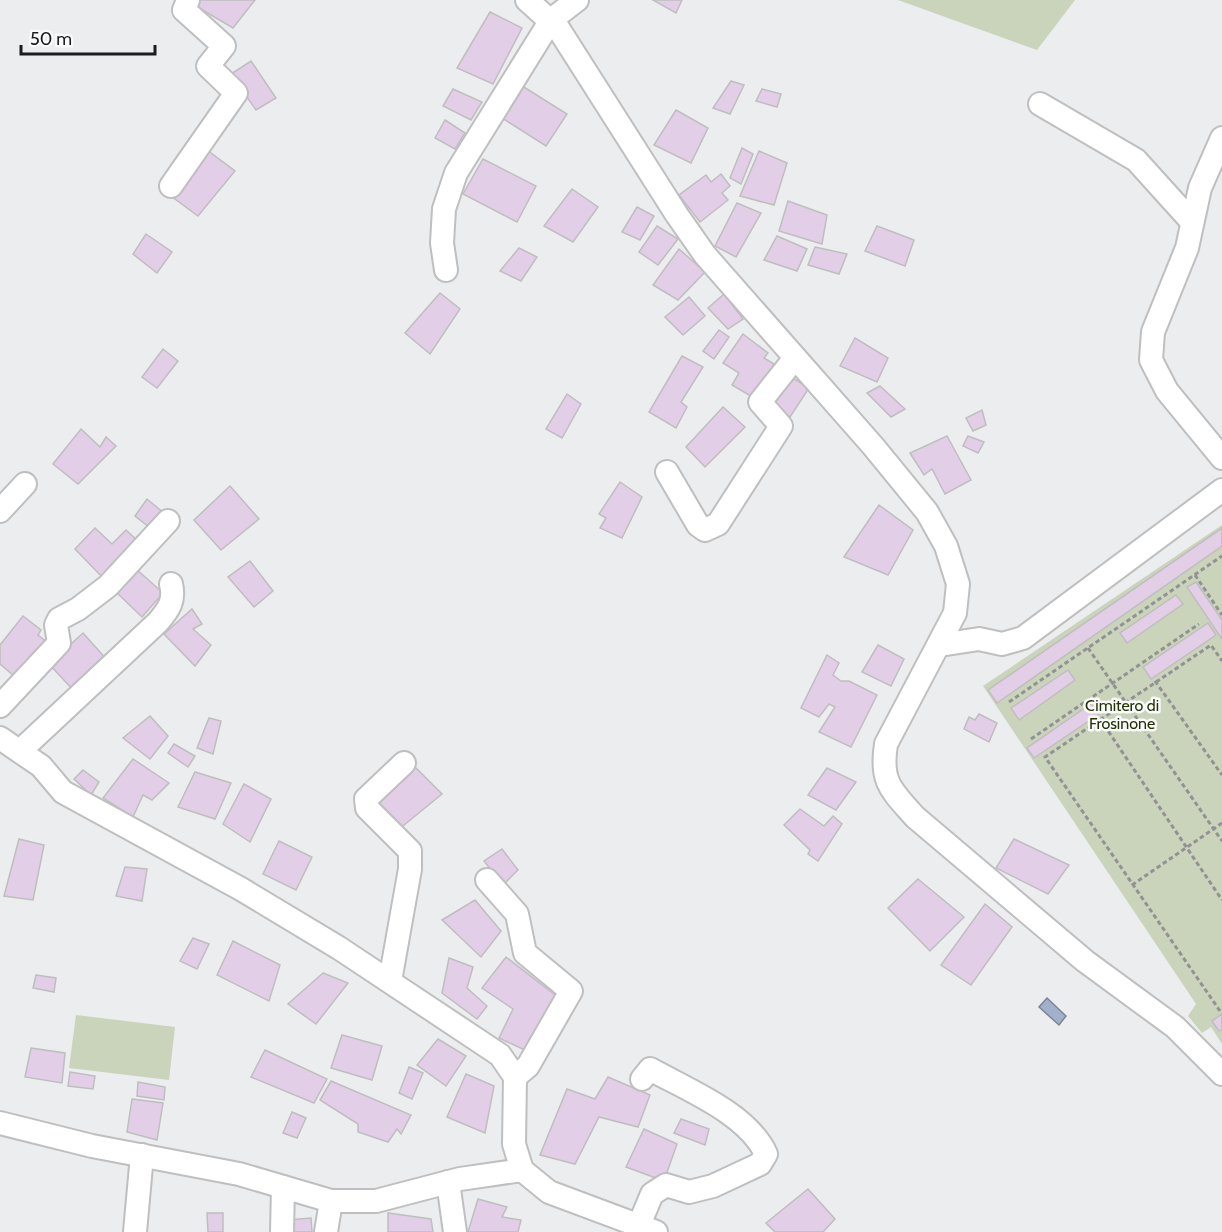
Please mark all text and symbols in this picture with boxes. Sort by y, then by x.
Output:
scale bar [21,18,154,56]
text: 50 m [30,28,72,50]
park label: Cimitero di Frosinone [1085,696,1159,733]

